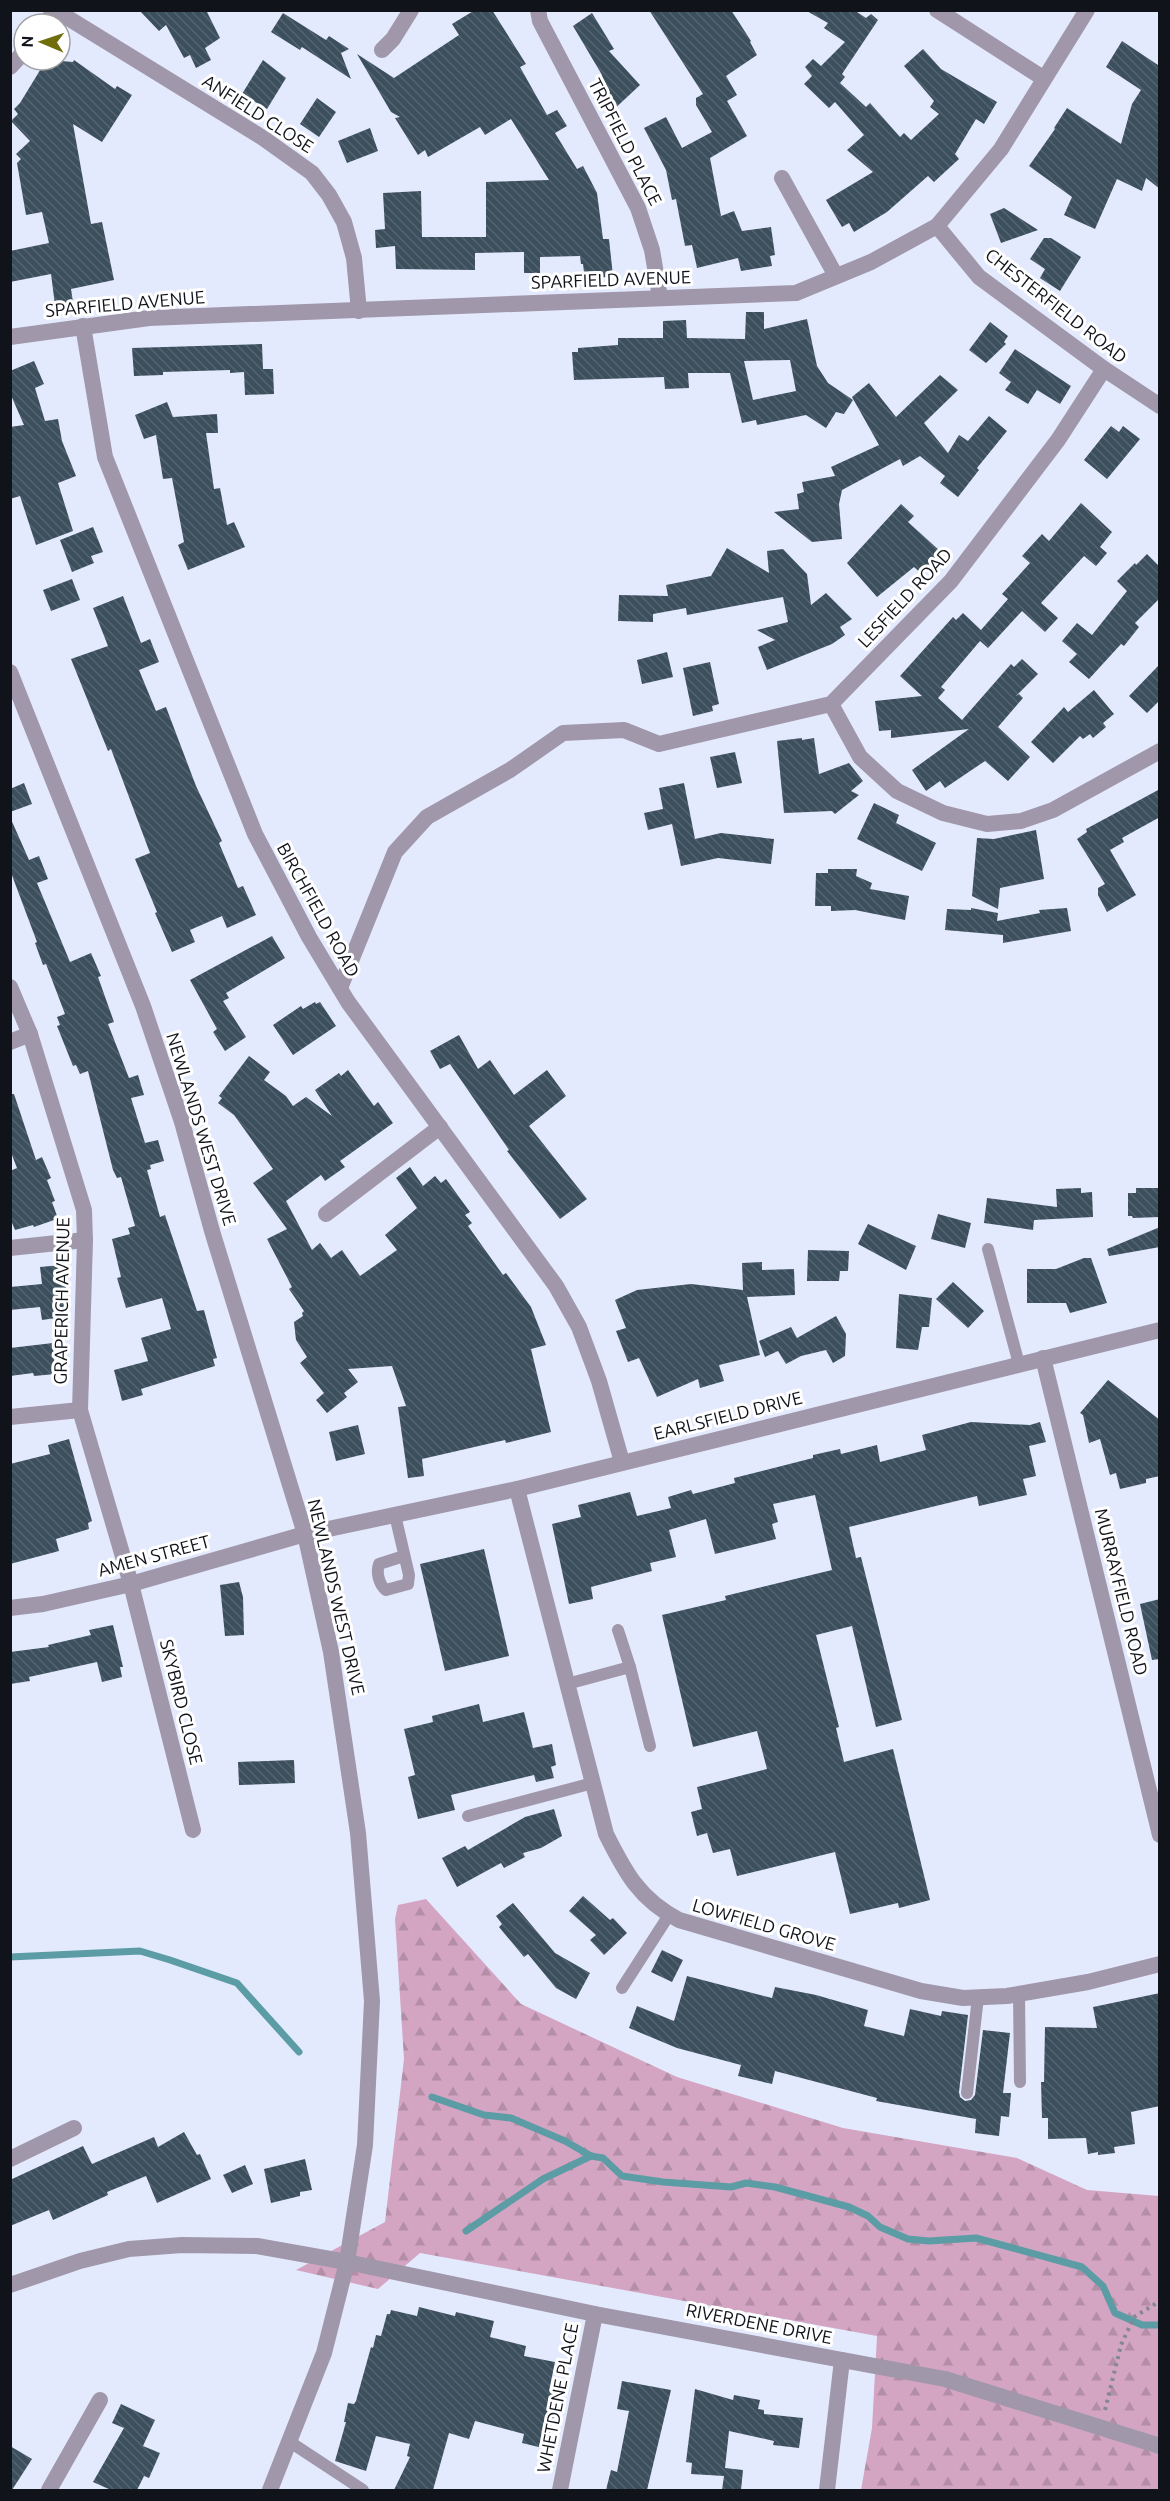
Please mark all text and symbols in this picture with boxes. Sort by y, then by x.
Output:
north arrow [12,12,72,72]
text: N [18,35,36,48]
street label: ANFIELD CLOSE [199,70,318,156]
street label: TRIPFIELD PLACE [585,75,667,208]
street label: CHESTERFIELD ROAD [982,244,1131,367]
street label: SPARFIELD AVENUE [531,266,691,292]
street label: SPARFIELD AVENUE [44,286,206,320]
street label: LESFIELD ROAD [853,544,955,651]
street label: BIRCHFIELD ROAD [274,839,364,980]
street label: NEWLANDS WEST DRIVE [163,1030,241,1227]
street label: GRAPERICH AVENUE [50,1217,72,1385]
street label: EARLSFIELD DRIVE [651,1387,804,1443]
street label: NEWLANDS WEST DRIVE [305,1497,369,1697]
street label: MURRAYFIELD ROAD [1092,1506,1152,1677]
street label: AMEN STREET [95,1530,212,1580]
street label: SKYBIRD CLOSE [157,1637,207,1766]
street label: LOWFIELD GROVE [690,1894,838,1954]
street label: RIVERDENE DRIVE [684,2299,834,2347]
street label: WHETDENE PLACE [533,2321,581,2474]

